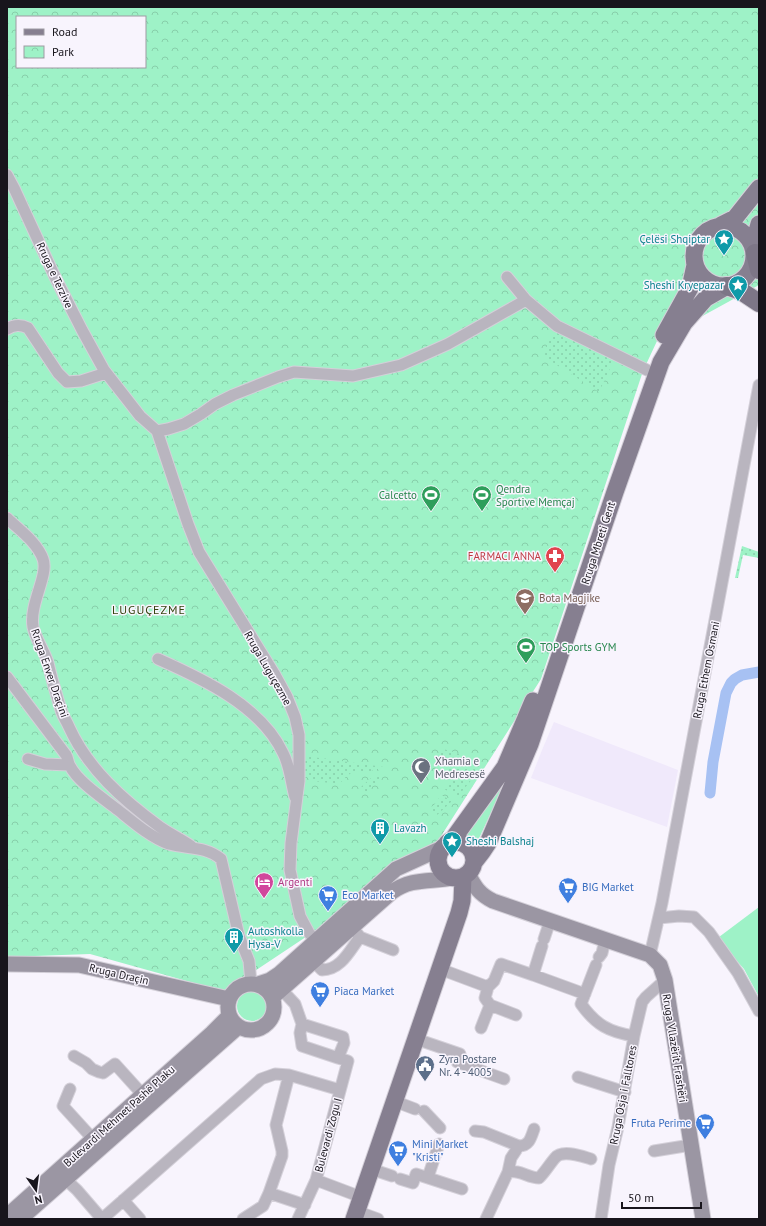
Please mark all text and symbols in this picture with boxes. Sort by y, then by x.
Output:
legend [16,16,146,68]
text: Road [52,24,77,39]
text: Park [52,44,74,59]
place icon: Çelësi Shqiptar [713,228,735,256]
place label: Çelësi Shqiptar [640,232,710,246]
street label: Rruga e Terzive [34,240,77,311]
place icon: Sheshi Kryepazar [727,274,749,302]
place label: Sheshi Kryepazar [644,278,724,292]
place label: Qendra Sportive Memçaj [496,482,575,509]
sports icon: Calcetto [420,484,442,512]
sports icon: Qendra Sportive Memçaj [471,484,493,512]
place label: Calcetto [379,488,417,502]
street label: Rruga Mbreti Gent [578,500,618,586]
pharmacy icon: FARMACI ANNA [544,545,566,573]
place label: FARMACI ANNA [468,549,542,563]
school or university icon: Bota Magjike [514,587,536,615]
place label: Bota Magjike [539,591,601,605]
district label: LUGUÇEZME [112,602,186,617]
street label: Rruga Ethem Osmani [690,620,722,720]
street label: Rruga Enver Draçini [28,627,72,719]
street label: Rruga Luguçezme [241,628,295,708]
sports icon: TOP Sports GYM [515,636,537,664]
place label: TOP Sports GYM [540,640,616,654]
place label: Xhamia e Medresesë [435,754,485,781]
mosque icon: Xhamia e Medresesë [410,756,432,784]
building icon: Lavazh [369,817,391,845]
place label: Lavazh [394,821,427,835]
place icon: Sheshi Balshaj [441,830,463,858]
place label: Sheshi Balshaj [466,834,534,848]
hotel icon: Argenti [253,871,275,899]
place label: Argenti [278,875,312,889]
supermarket icon: BIG Market [557,876,579,904]
place label: BIG Market [582,880,634,894]
supermarket icon: Eco Market [317,884,339,912]
place label: Eco Market [342,888,394,902]
place label: Autoshkolla Hysa-V [248,924,303,951]
building icon: Autoshkolla Hysa-V [223,926,245,954]
street label: Rruga Draçin [88,960,150,988]
supermarket icon: Piaca Market [309,980,331,1008]
place label: Piaca Market [334,984,395,998]
street label: Rruga Vllazërit Frashëri [660,993,691,1103]
street label: Rruga Osja i Falltores [607,1044,640,1146]
place label: Zyra Postare Nr. 4 - 4005 [439,1052,497,1079]
public building icon: Zyra Postare Nr. 4 - 4005 [414,1054,436,1082]
street label: Bulevardi Mehmet Pashë Plaku [60,1062,178,1170]
street label: Bulevardi Zogu I [311,1096,345,1174]
supermarket icon: Fruta Perime [694,1112,716,1140]
place label: Fruta Perime [631,1116,691,1130]
place label: Mini Market "Kristi" [412,1137,468,1164]
supermarket icon: Mini Market "Kristi" [387,1139,409,1167]
north arrow [16,1170,56,1210]
scale bar [622,1184,701,1210]
text: 50 m [628,1190,654,1205]
text: N [33,1192,44,1207]

